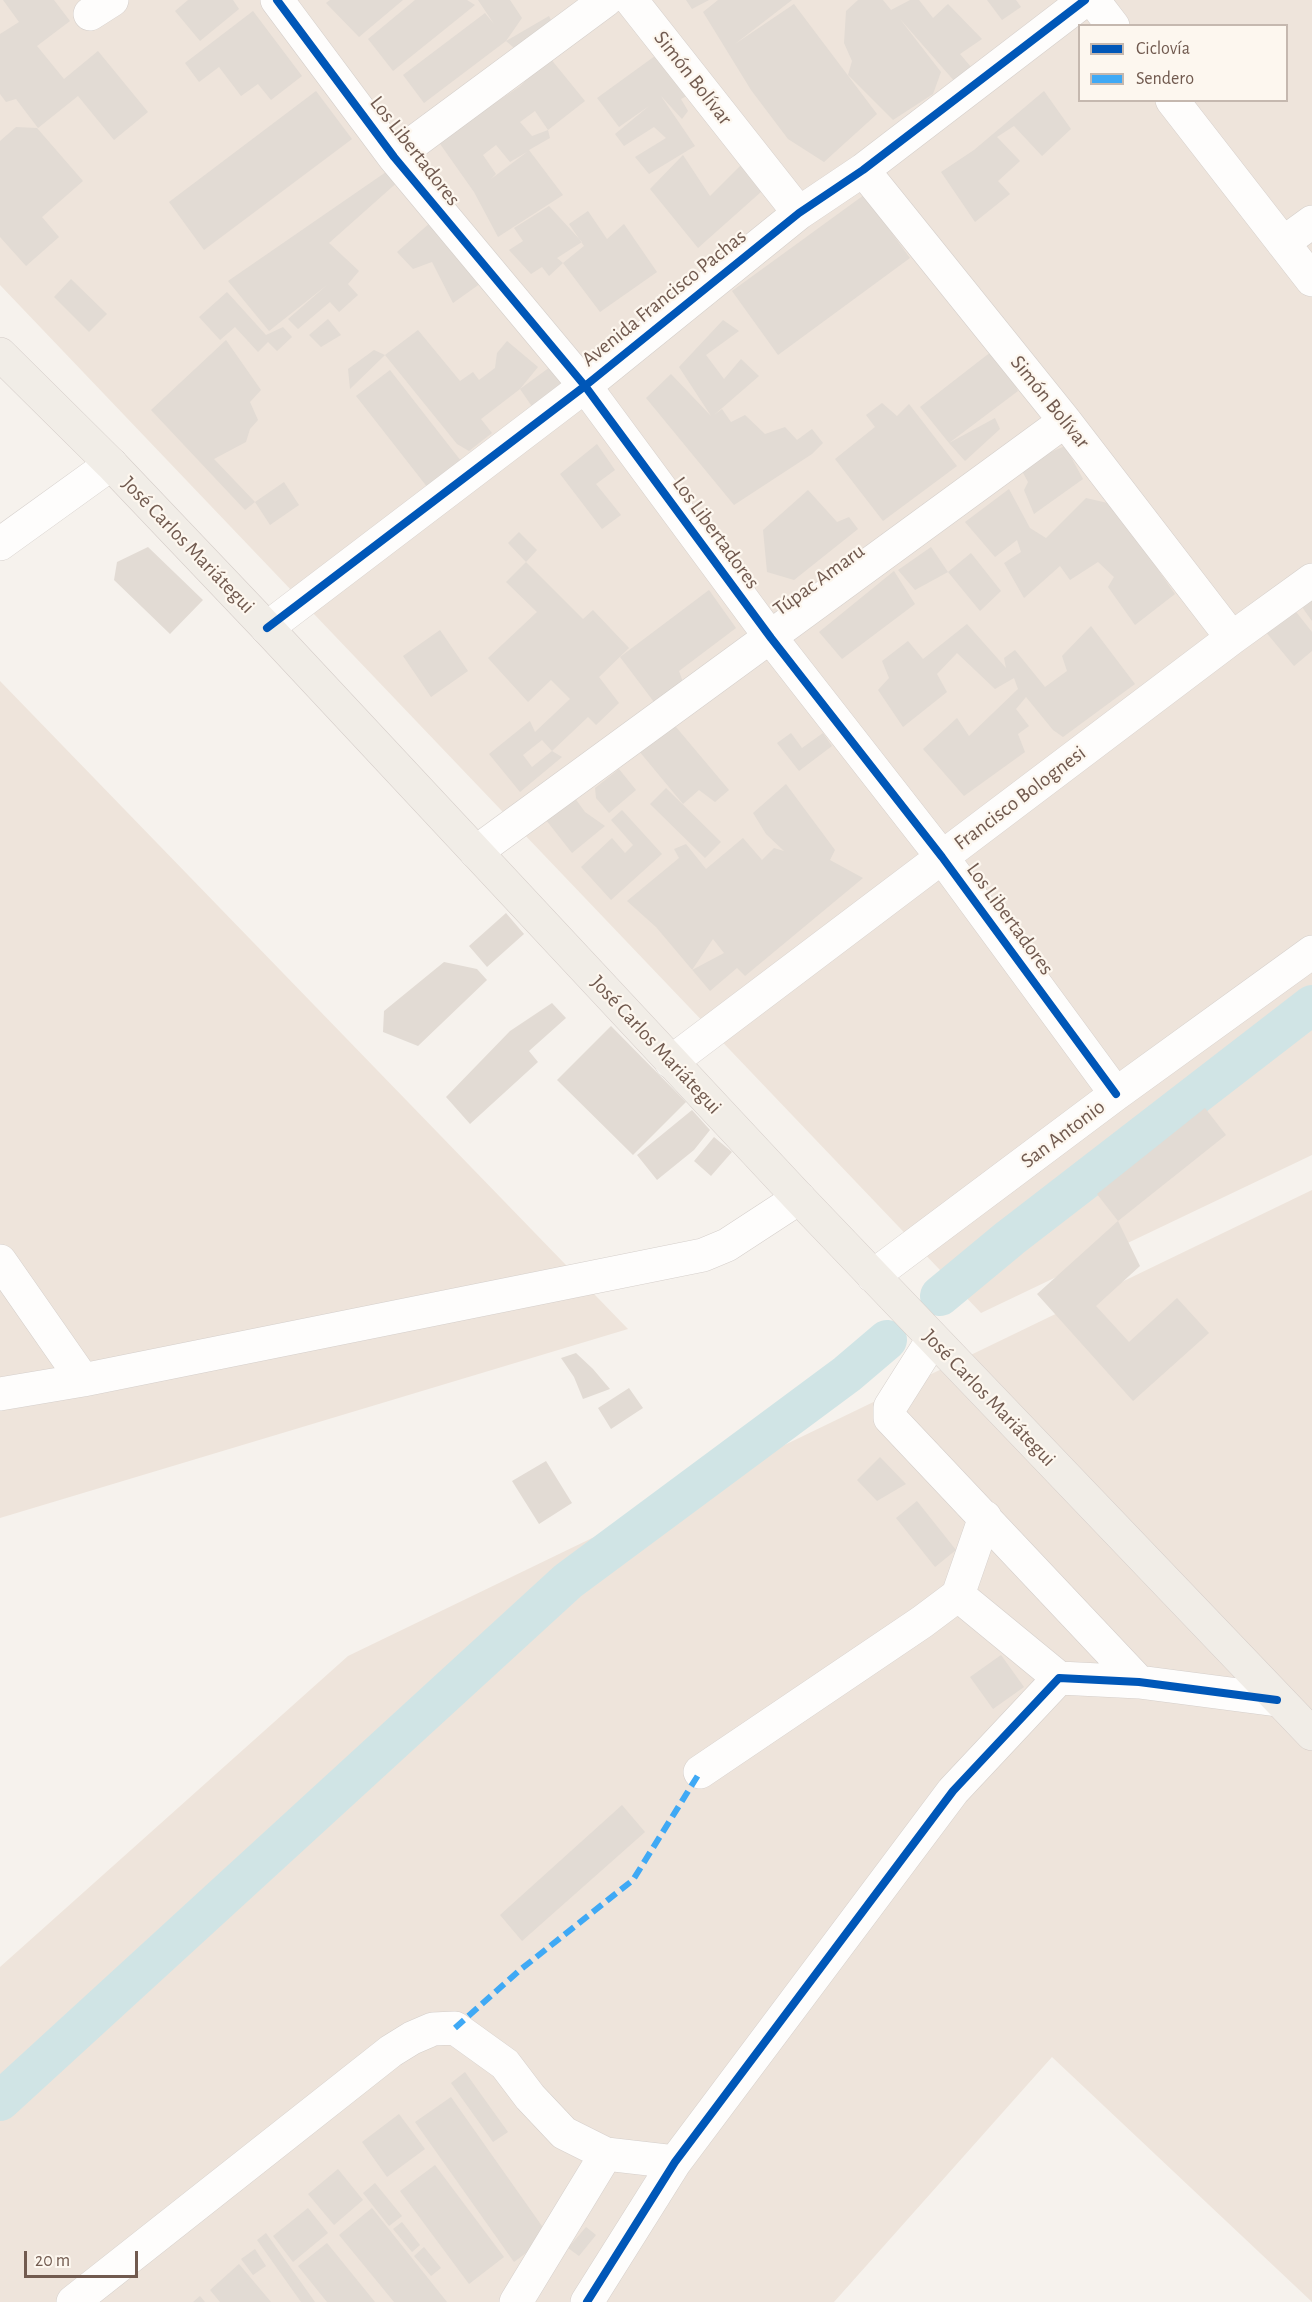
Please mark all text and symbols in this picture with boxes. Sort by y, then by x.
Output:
legend [1078,24,1288,102]
street label: Simón Bolívar [648,26,738,130]
text: Ciclovía [1136,40,1190,58]
text: Sendero [1136,70,1194,88]
street label: Los Libertadores [364,91,466,211]
street label: Avenida Francisco Pachas [577,224,751,372]
street label: Simón Bolívar [1005,350,1095,454]
street label: José Carlos Mariátegui [116,471,260,619]
street label: Los Libertadores [667,472,765,594]
street label: Túpac Amaru [768,538,870,622]
street label: Francisco Bolognesi [949,740,1091,856]
street label: Los Libertadores [961,858,1059,980]
street label: José Carlos Mariátegui [585,970,727,1120]
street label: San Antonio [1016,1094,1110,1174]
street label: José Carlos Mariátegui [917,1324,1061,1472]
scale bar [27,2239,141,2277]
text: 20 m [35,2252,70,2270]

